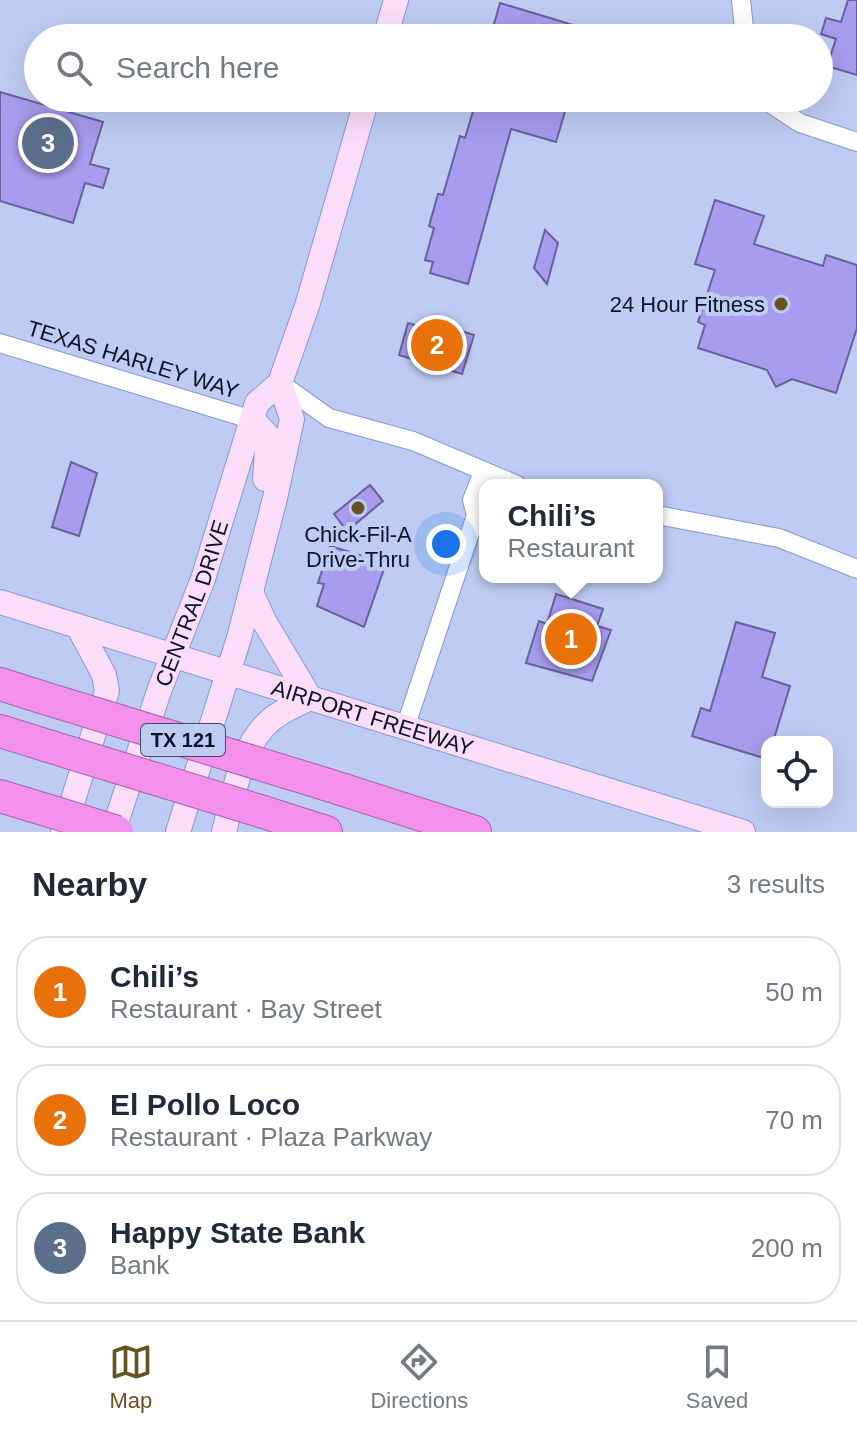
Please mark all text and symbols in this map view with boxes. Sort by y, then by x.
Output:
search box [24,24,833,112]
icon: search [52,46,96,90]
text: Search here [116,51,279,84]
pin: 3 [22,113,74,173]
place label: 24 Hour Fitness [610,292,765,317]
marker: 24 Hour Fitness [772,295,790,313]
street label: TEXAS HARLEY WAY [24,315,242,404]
pin: 2 [411,315,463,375]
popup [479,479,663,583]
marker: Chick-Fil-A Drive-Thru [349,499,367,517]
text: Chili’s [507,499,596,532]
street label: CENTRAL DRIVE [150,517,233,690]
place label: Chick-Fil-A Drive-Thru [304,522,412,572]
your location [426,524,466,564]
text: Restaurant [507,533,635,563]
pin: 1 [545,609,597,669]
street label: AIRPORT FREEWAY [269,675,477,761]
road number: TX 121 [141,724,225,756]
map controls [761,736,833,808]
button: locate [761,736,833,808]
text: Nearby [32,865,147,903]
text: 3 results [727,869,825,899]
text: Chili’s [110,960,199,993]
text: 1 [53,977,67,1007]
text: 50 m [765,977,823,1007]
text: Restaurant · Bay Street [110,994,382,1024]
text: El Pollo Loco [110,1088,300,1121]
text: 2 [53,1105,67,1135]
text: 70 m [765,1105,823,1135]
text: Restaurant · Plaza Parkway [110,1122,432,1152]
text: Happy State Bank [110,1216,365,1249]
text: 3 [53,1233,67,1263]
text: 200 m [751,1233,823,1263]
text: Bank [110,1250,169,1280]
tab: Map [109,1340,153,1414]
tab: Directions [370,1340,468,1414]
tab: Saved [686,1340,748,1414]

